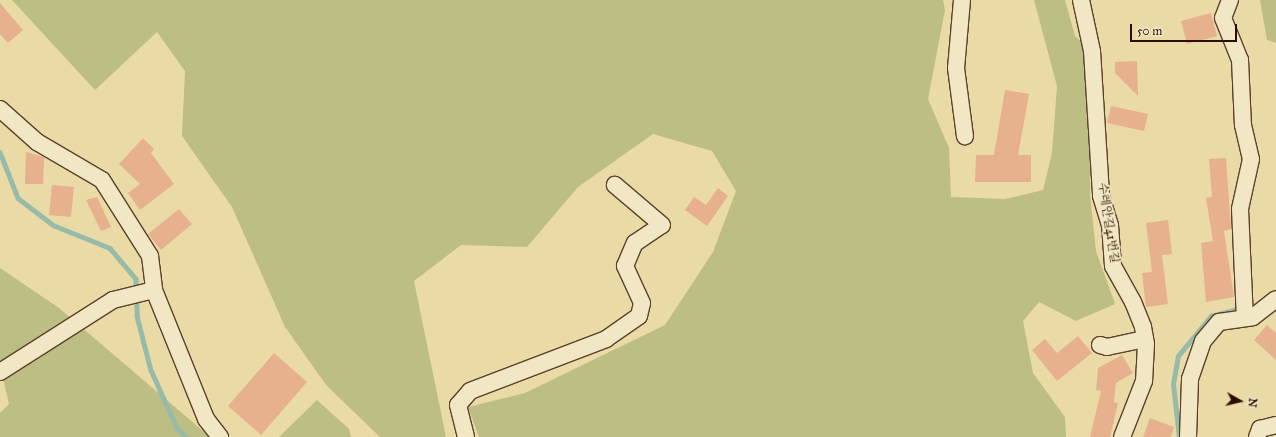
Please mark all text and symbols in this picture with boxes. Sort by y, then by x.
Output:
scale bar [1132,16,1239,42]
text: 50 m [1137,24,1162,38]
street label: 수레안길41번길 [1095,182,1121,264]
north arrow [1220,381,1260,421]
text: N [1245,397,1259,408]

